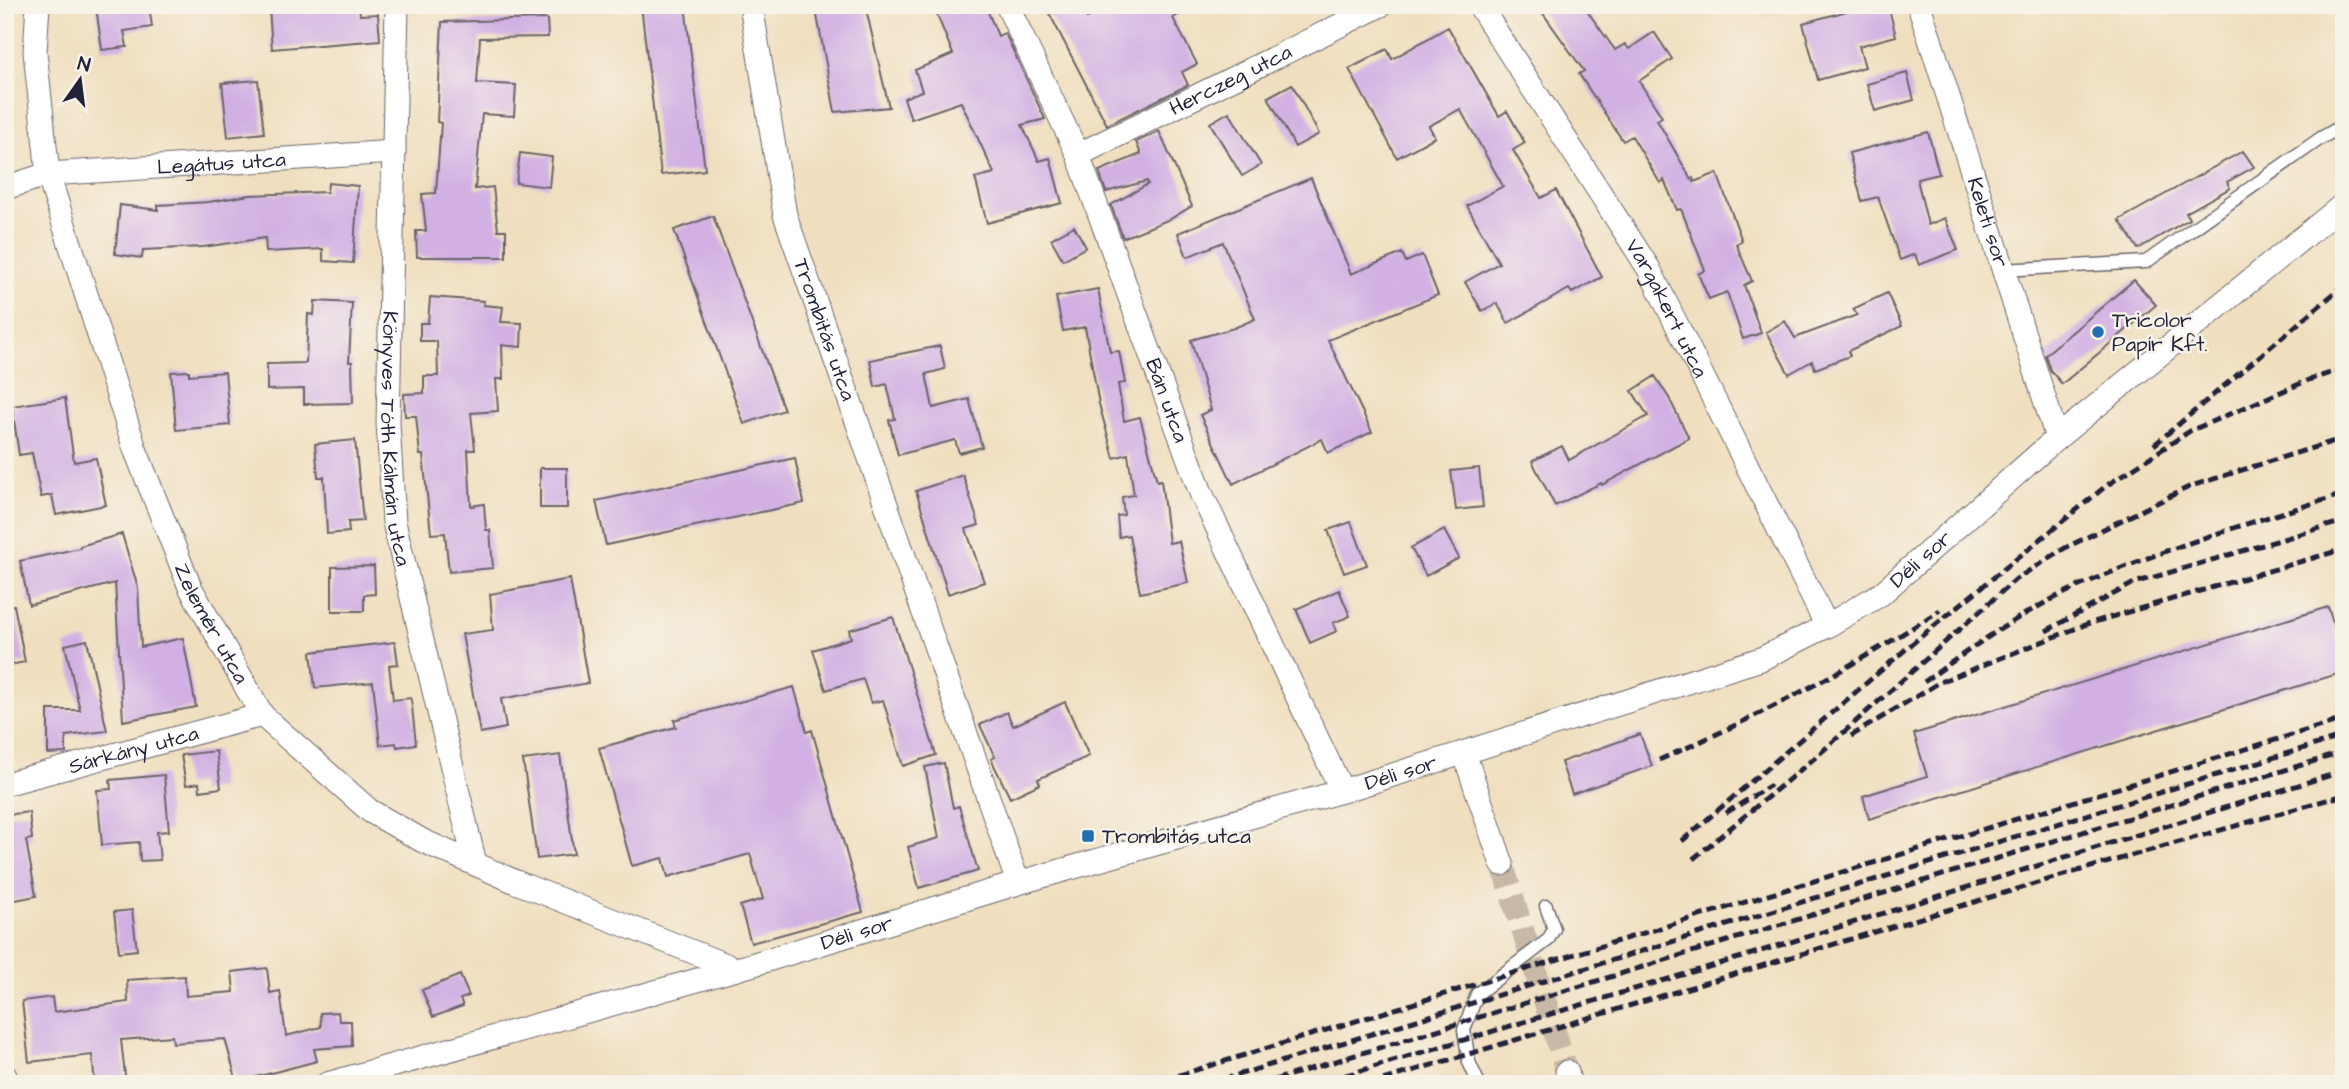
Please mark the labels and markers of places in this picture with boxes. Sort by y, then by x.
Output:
place label: Tricolor Papír Kft. [2112,306,2208,360]
marker: Tricolor Papír Kft. [2090,324,2106,340]
place label: Trombitás utca [1102,822,1251,851]
marker: Trombitás utca [1080,828,1096,844]

